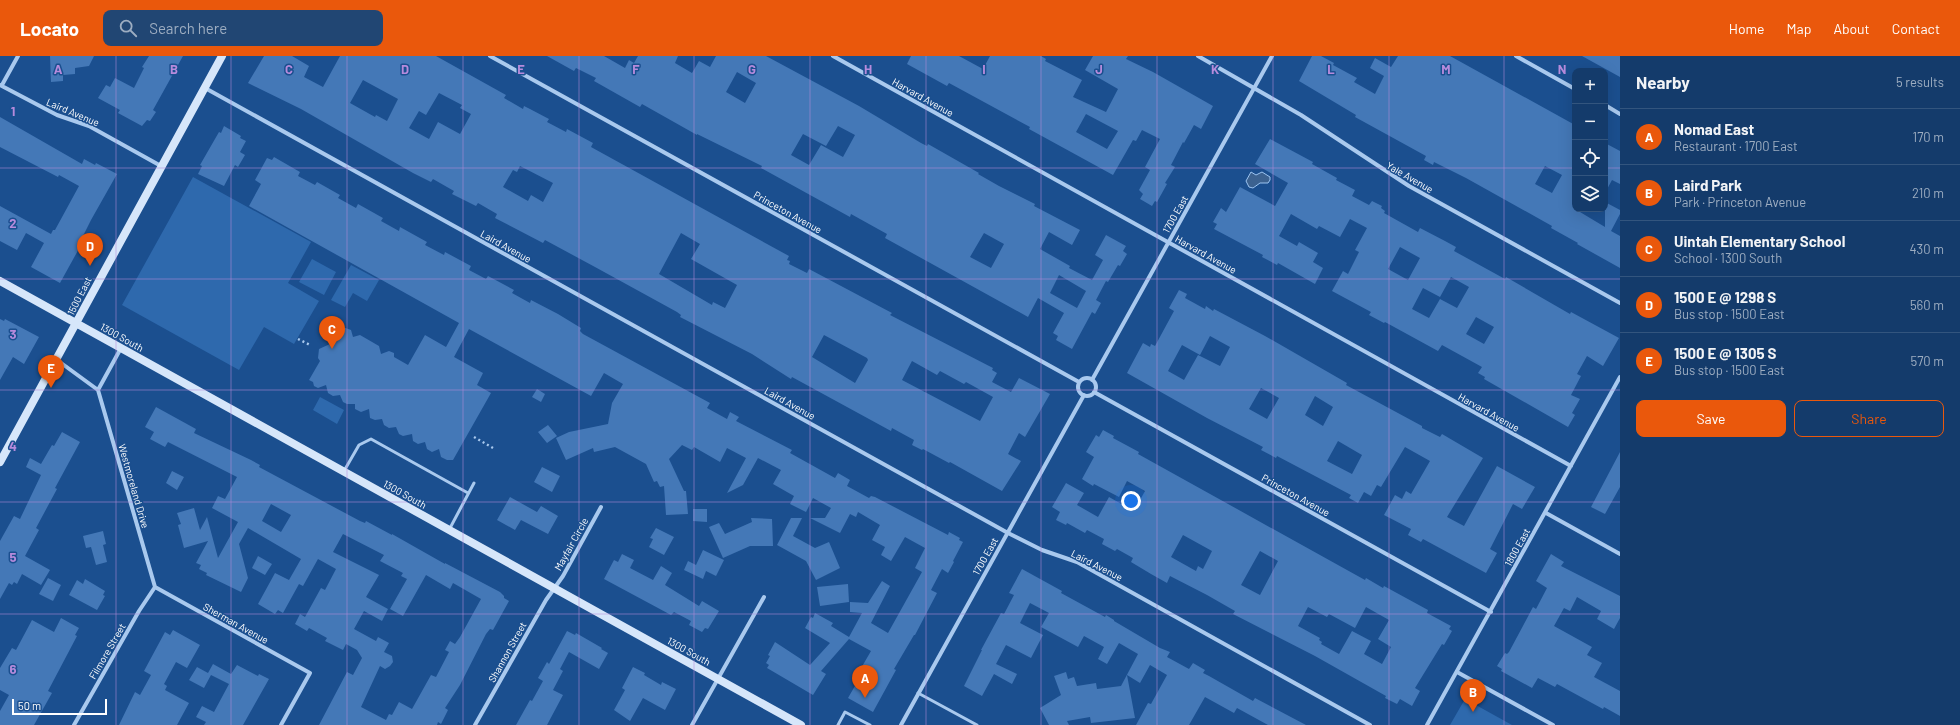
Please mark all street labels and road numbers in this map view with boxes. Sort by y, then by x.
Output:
street label: Harvard Avenue [890,75,956,119]
street label: Laird Avenue [45,96,101,128]
street label: Yale Avenue [1385,159,1435,195]
street label: Princeton Avenue [752,188,824,236]
street label: 1700 East [1160,193,1190,235]
street label: Laird Avenue [479,227,533,265]
street label: Harvard Avenue [1173,232,1239,276]
street label: 1500 East [64,274,94,317]
street label: 1300 South [98,320,146,354]
street label: Laird Avenue [763,384,817,422]
street label: Harvard Avenue [1456,390,1522,434]
street label: Westmoreland Drive [116,443,152,529]
street label: Princeton Avenue [1260,471,1332,519]
street label: 1300 South [381,477,429,511]
street label: Mayfair Circle [552,515,590,573]
street label: 1800 East [1502,526,1533,568]
street label: 1700 East [970,535,1000,577]
street label: Laird Avenue [1069,547,1125,583]
street label: Sherman Avenue [201,600,271,646]
street label: Shannon Street [485,619,529,684]
street label: Filmore Street [86,621,128,681]
street label: 1300 South [665,634,713,668]

